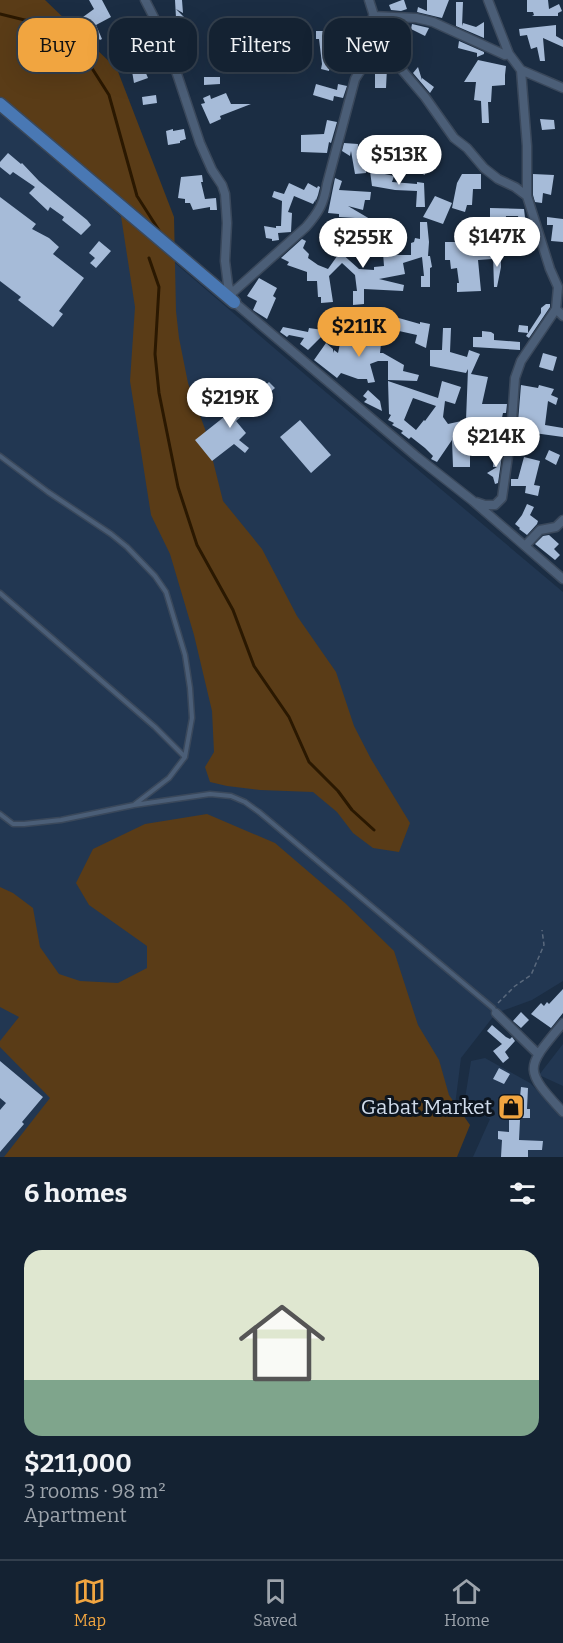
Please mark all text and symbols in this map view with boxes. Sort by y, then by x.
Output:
chip: Buy [18,18,97,72]
chip: Rent [109,18,197,72]
chip: Filters [209,18,312,72]
chip: New [324,18,411,72]
pin: $513K [357,135,441,186]
text: $513K [371,142,427,166]
pin: $147K [455,217,539,268]
pin: $255K [321,218,405,269]
text: $147K [468,224,526,248]
text: $255K [333,225,393,249]
pin: $211K [317,307,401,358]
text: $211K [331,314,387,338]
pin: $219K [188,378,272,429]
text: $219K [201,385,259,409]
pin: $214K [454,417,538,468]
text: $214K [467,424,525,448]
shop icon: Gabat Market [496,1092,526,1122]
place label: Gabat Market [361,1094,492,1120]
icon: filters [506,1177,539,1210]
text: 6 homes [24,1178,127,1209]
icon: home [228,1289,336,1397]
text: $211,000 [24,1448,132,1479]
text: 3 rooms · 98 m² [24,1479,166,1503]
text: Apartment [24,1503,127,1527]
tab: Map [73,1575,106,1630]
tab: Saved [253,1575,297,1630]
tab: Home [444,1575,490,1630]

